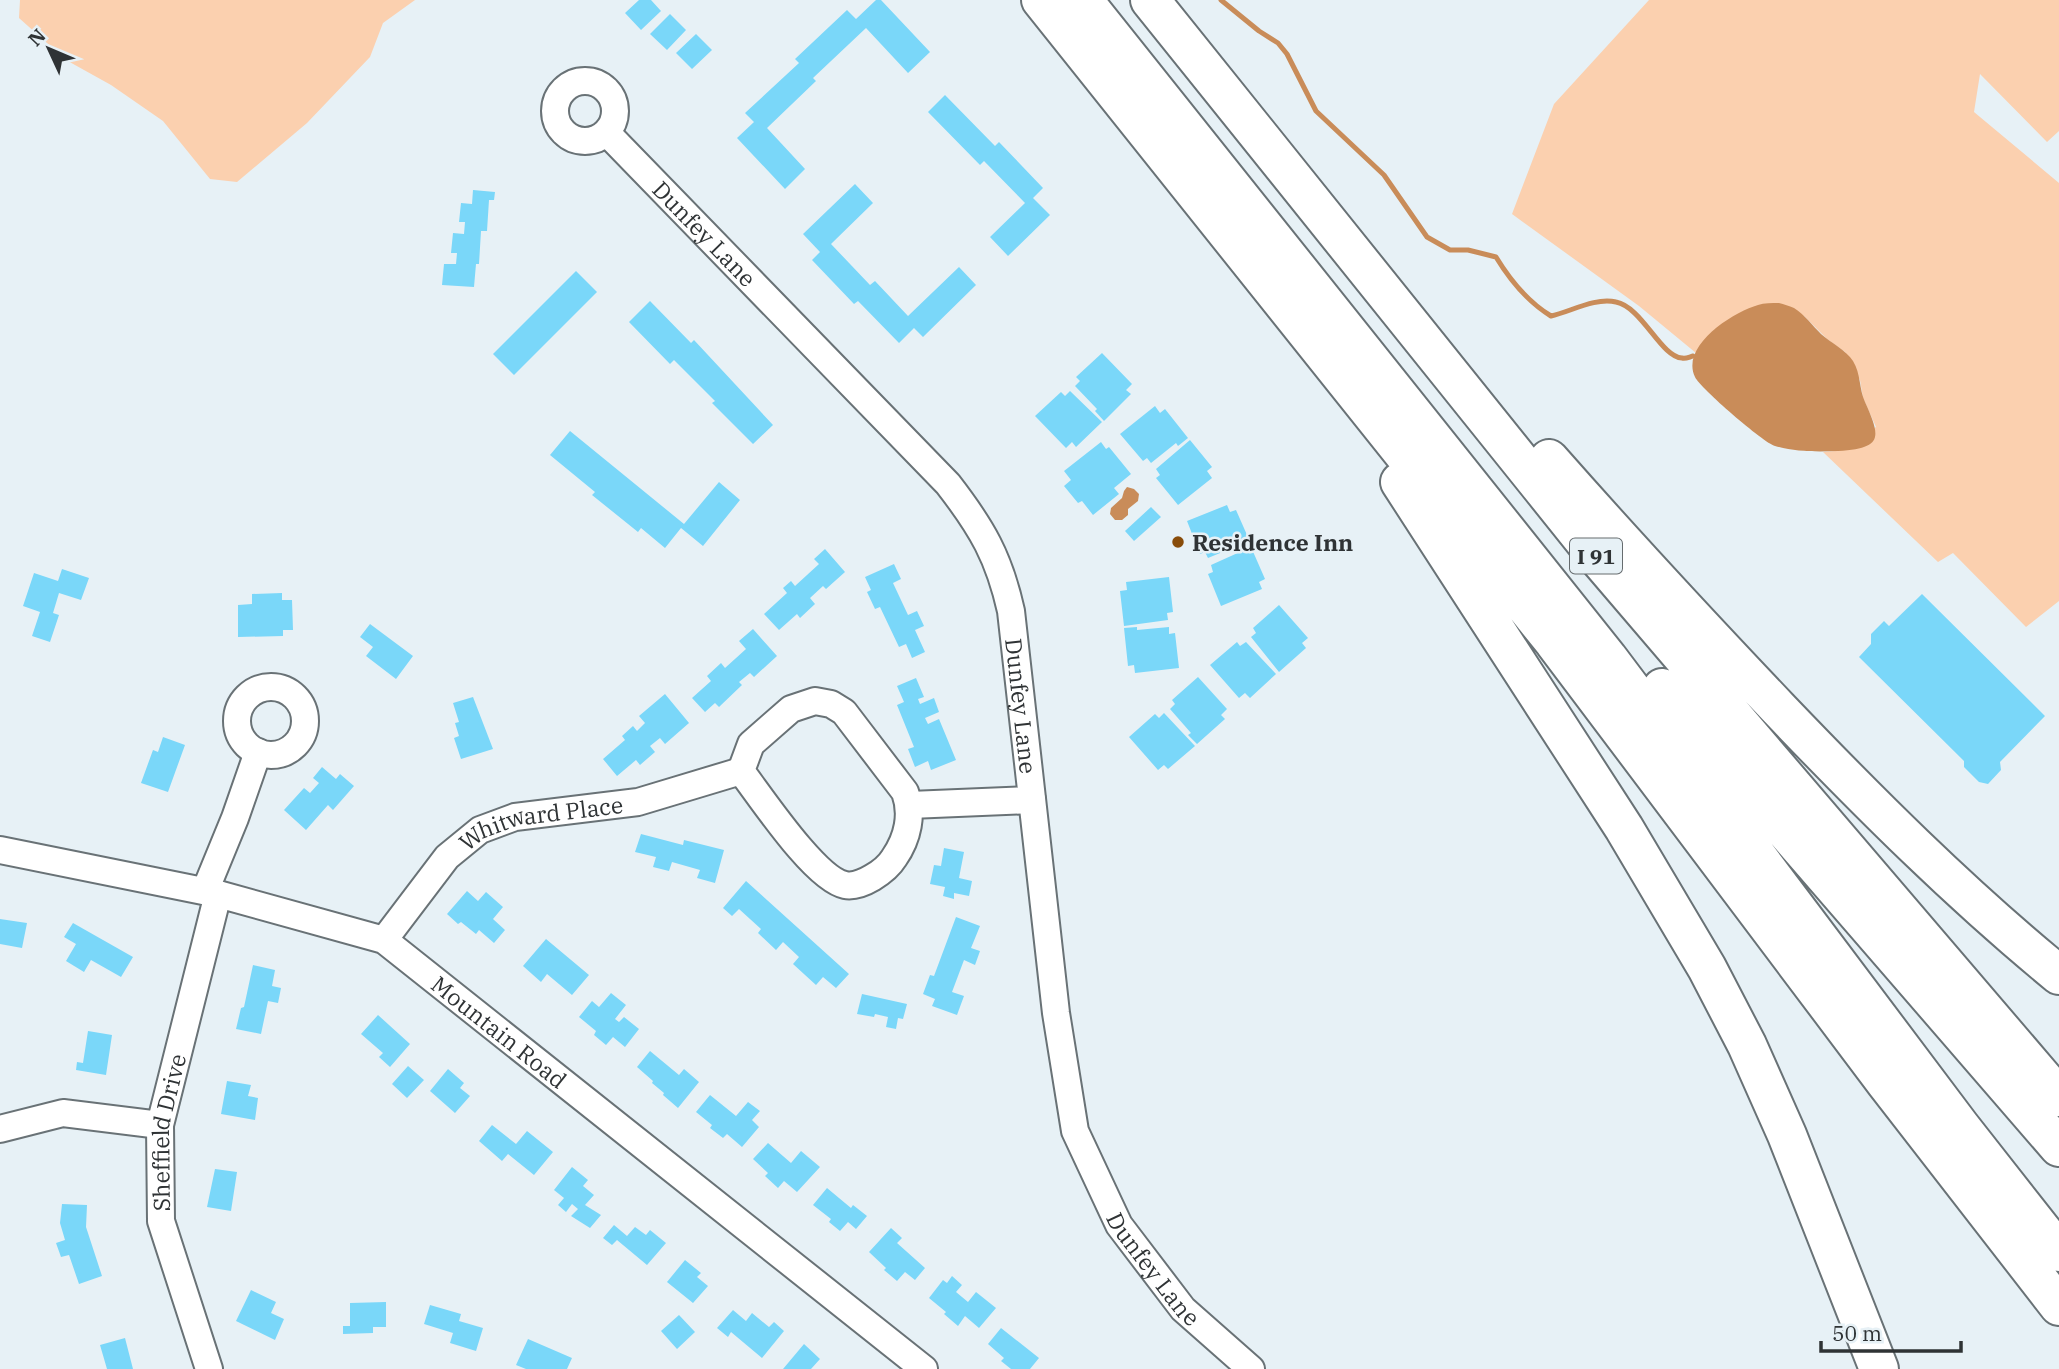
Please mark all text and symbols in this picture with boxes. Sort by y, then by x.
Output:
north arrow [14,14,84,84]
text: N [23,23,51,51]
street label: Dunfey Lane [646,174,763,293]
place label: Residence Inn [1192,527,1353,557]
marker: Residence Inn [1170,534,1186,550]
road number: I 91 [1570,538,1622,574]
street label: Dunfey Lane [999,637,1044,775]
street label: Whitward Place [452,789,625,857]
street label: Mountain Road [425,969,573,1095]
street label: Sheffield Drive [144,1050,192,1211]
street label: Dunfey Lane [1100,1207,1206,1332]
scale bar [1821,1310,1961,1354]
text: 50 m [1832,1319,1882,1347]

